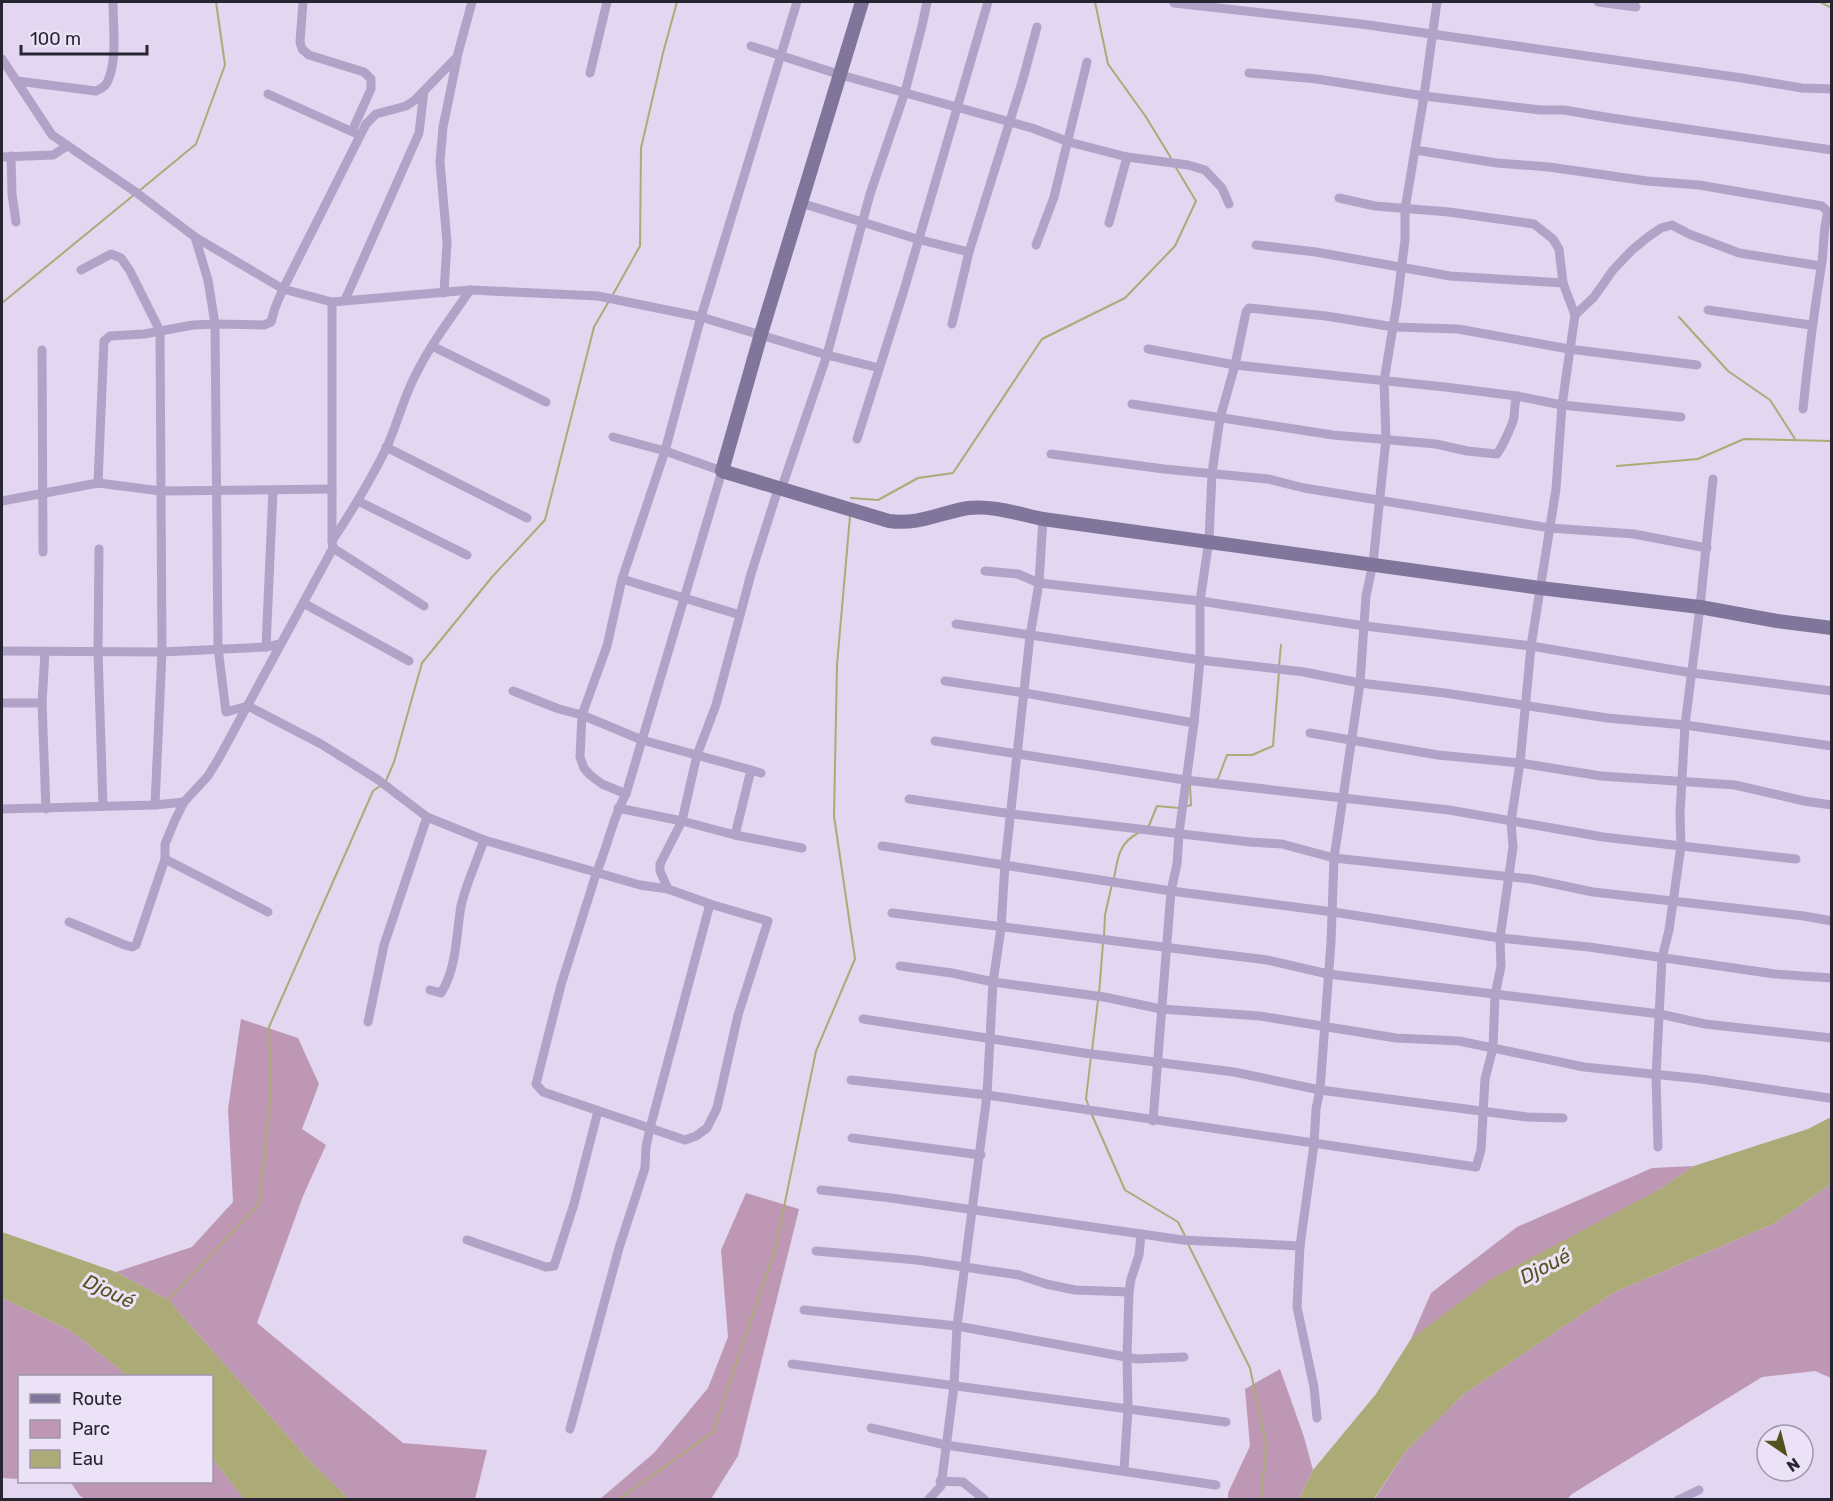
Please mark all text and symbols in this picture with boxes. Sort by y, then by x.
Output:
scale bar [21,18,147,56]
text: 100 m [30,28,81,50]
water label: Djoué [1516,1243,1574,1289]
water label: Djoué [80,1269,138,1313]
legend [18,1375,213,1483]
text: Route [72,1388,122,1410]
text: Parc [72,1418,110,1440]
north arrow [1755,1423,1815,1483]
text: Eau [72,1448,104,1470]
text: N [1783,1454,1803,1476]

